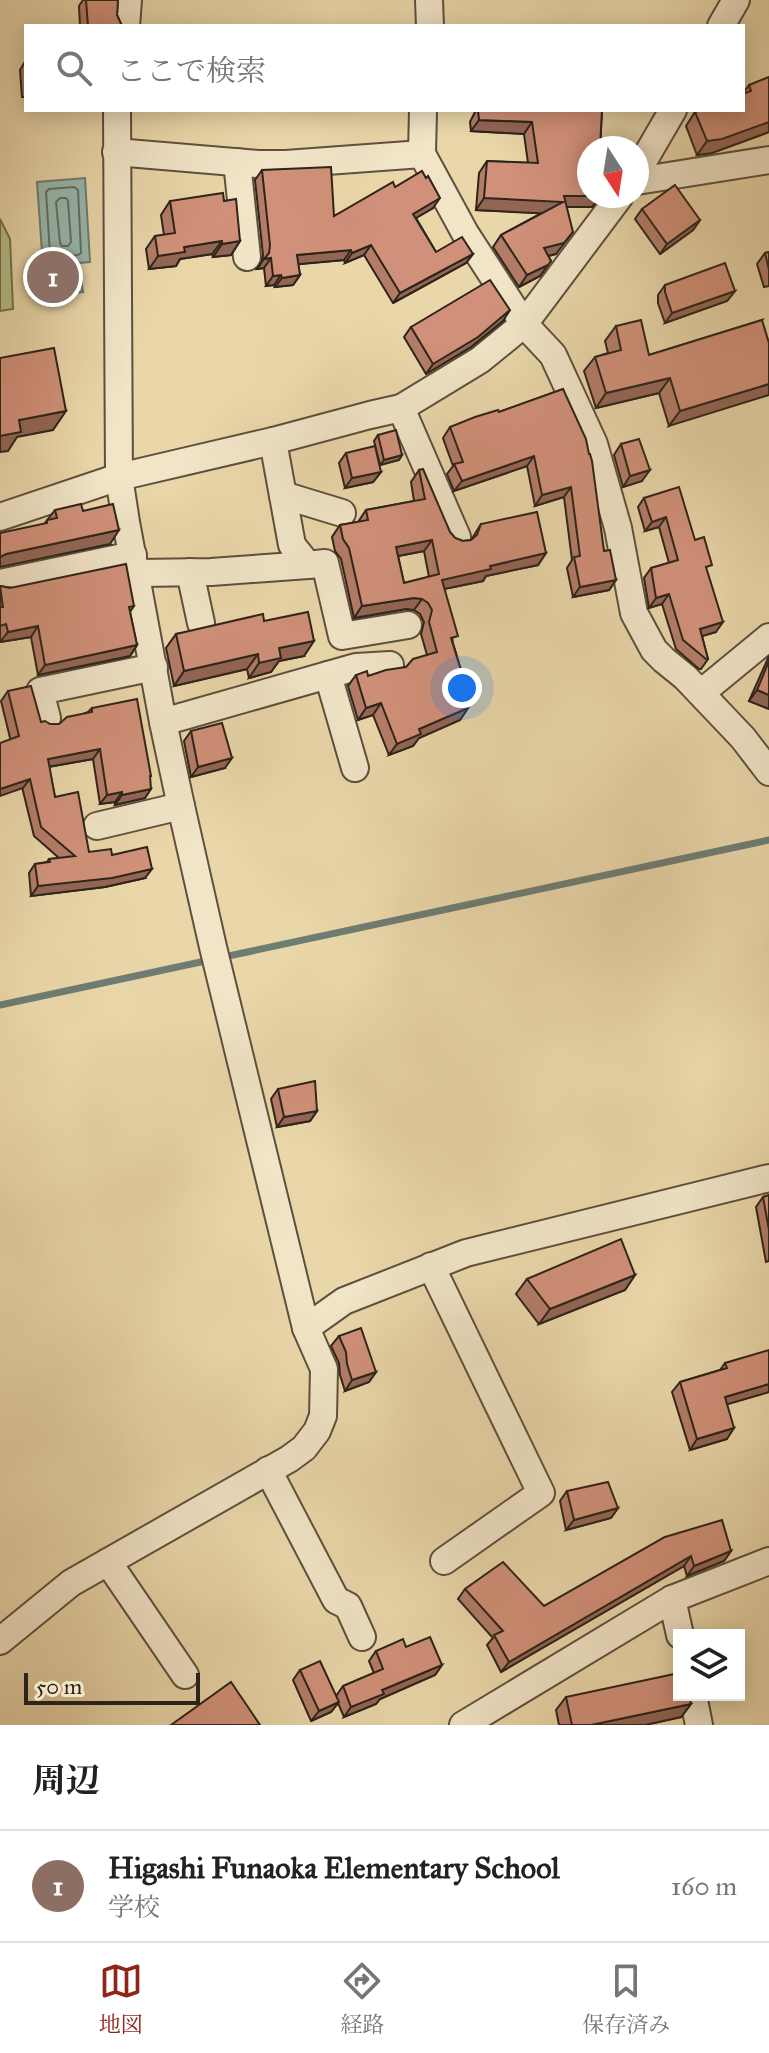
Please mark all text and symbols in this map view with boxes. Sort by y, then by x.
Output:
search box [24,24,745,112]
icon: search [52,46,96,90]
text: ここで検索 [116,53,266,89]
north arrow [577,136,649,208]
pin: 1 [27,247,79,307]
your location [442,668,482,708]
map controls [673,1629,745,1701]
button: layers [673,1629,745,1701]
scale bar [24,1669,200,1705]
text: 50 m [36,1673,82,1700]
text: 周辺 [32,1760,100,1801]
text: Higashi Funaoka Elementary School [108,1850,560,1886]
text: 1 [53,1870,63,1902]
text: 160 m [671,1870,737,1902]
text: 学校 [108,1891,160,1923]
tab: 地図 [99,1959,143,2038]
tab: 経路 [340,1959,384,2038]
tab: 保存済み [582,1959,670,2038]

